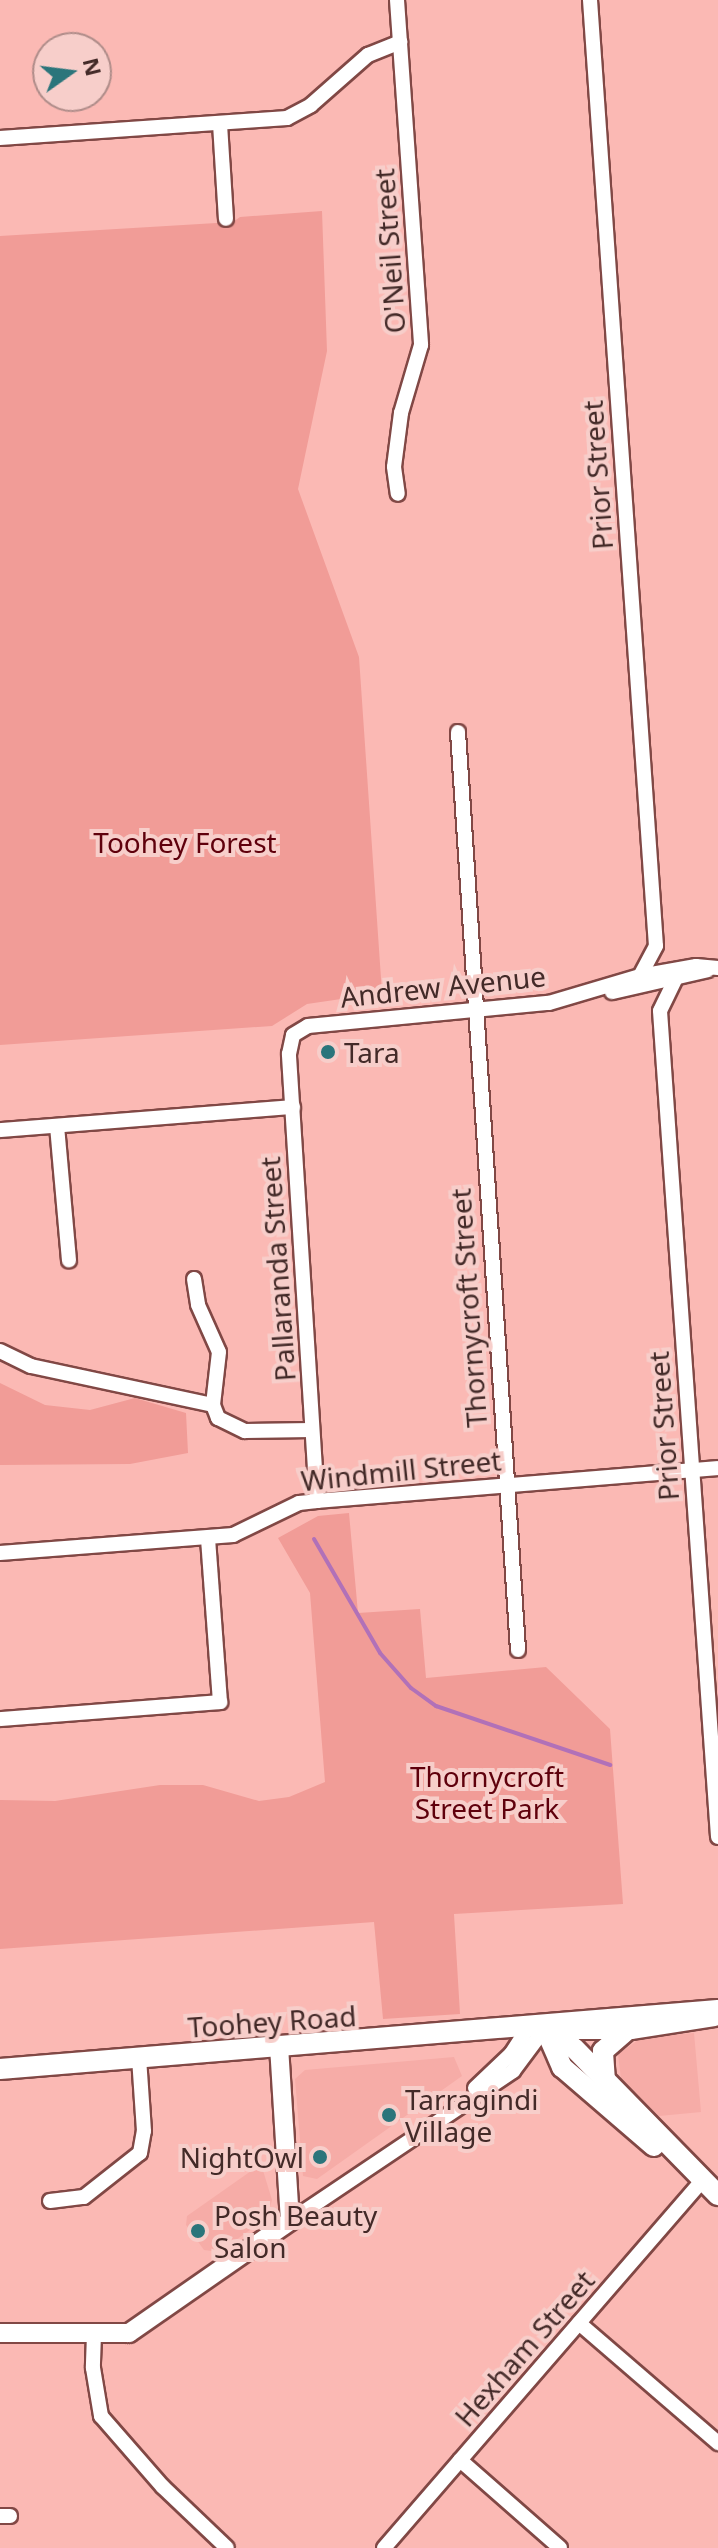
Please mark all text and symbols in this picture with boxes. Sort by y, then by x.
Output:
north arrow [32,32,112,112]
text: N [77,54,110,79]
street label: O'Neil Street [366,167,412,335]
street label: Prior Street [575,399,619,551]
park label: Toohey Forest [93,825,277,859]
street label: Andrew Avenue [339,959,547,1013]
place label: Tara [344,1035,400,1069]
marker: Tara [319,1043,337,1061]
street label: Pallaranda Street [252,1156,302,1382]
street label: Thornycroft Street [443,1187,493,1429]
street label: Prior Street [641,1350,685,1502]
street label: Windmill Street [299,1443,503,1497]
park label: Thornycroft Street Park [410,1759,564,1825]
street label: Toohey Road [187,1998,357,2044]
place label: Tarragindi Village [405,2082,539,2148]
marker: Tarragindi Village [380,2106,398,2124]
place label: NightOwl [180,2140,304,2174]
marker: NightOwl [311,2148,329,2166]
place label: Posh Beauty Salon [214,2198,377,2264]
marker: Posh Beauty Salon [189,2222,207,2240]
street label: Hexham Street [447,2263,601,2433]

